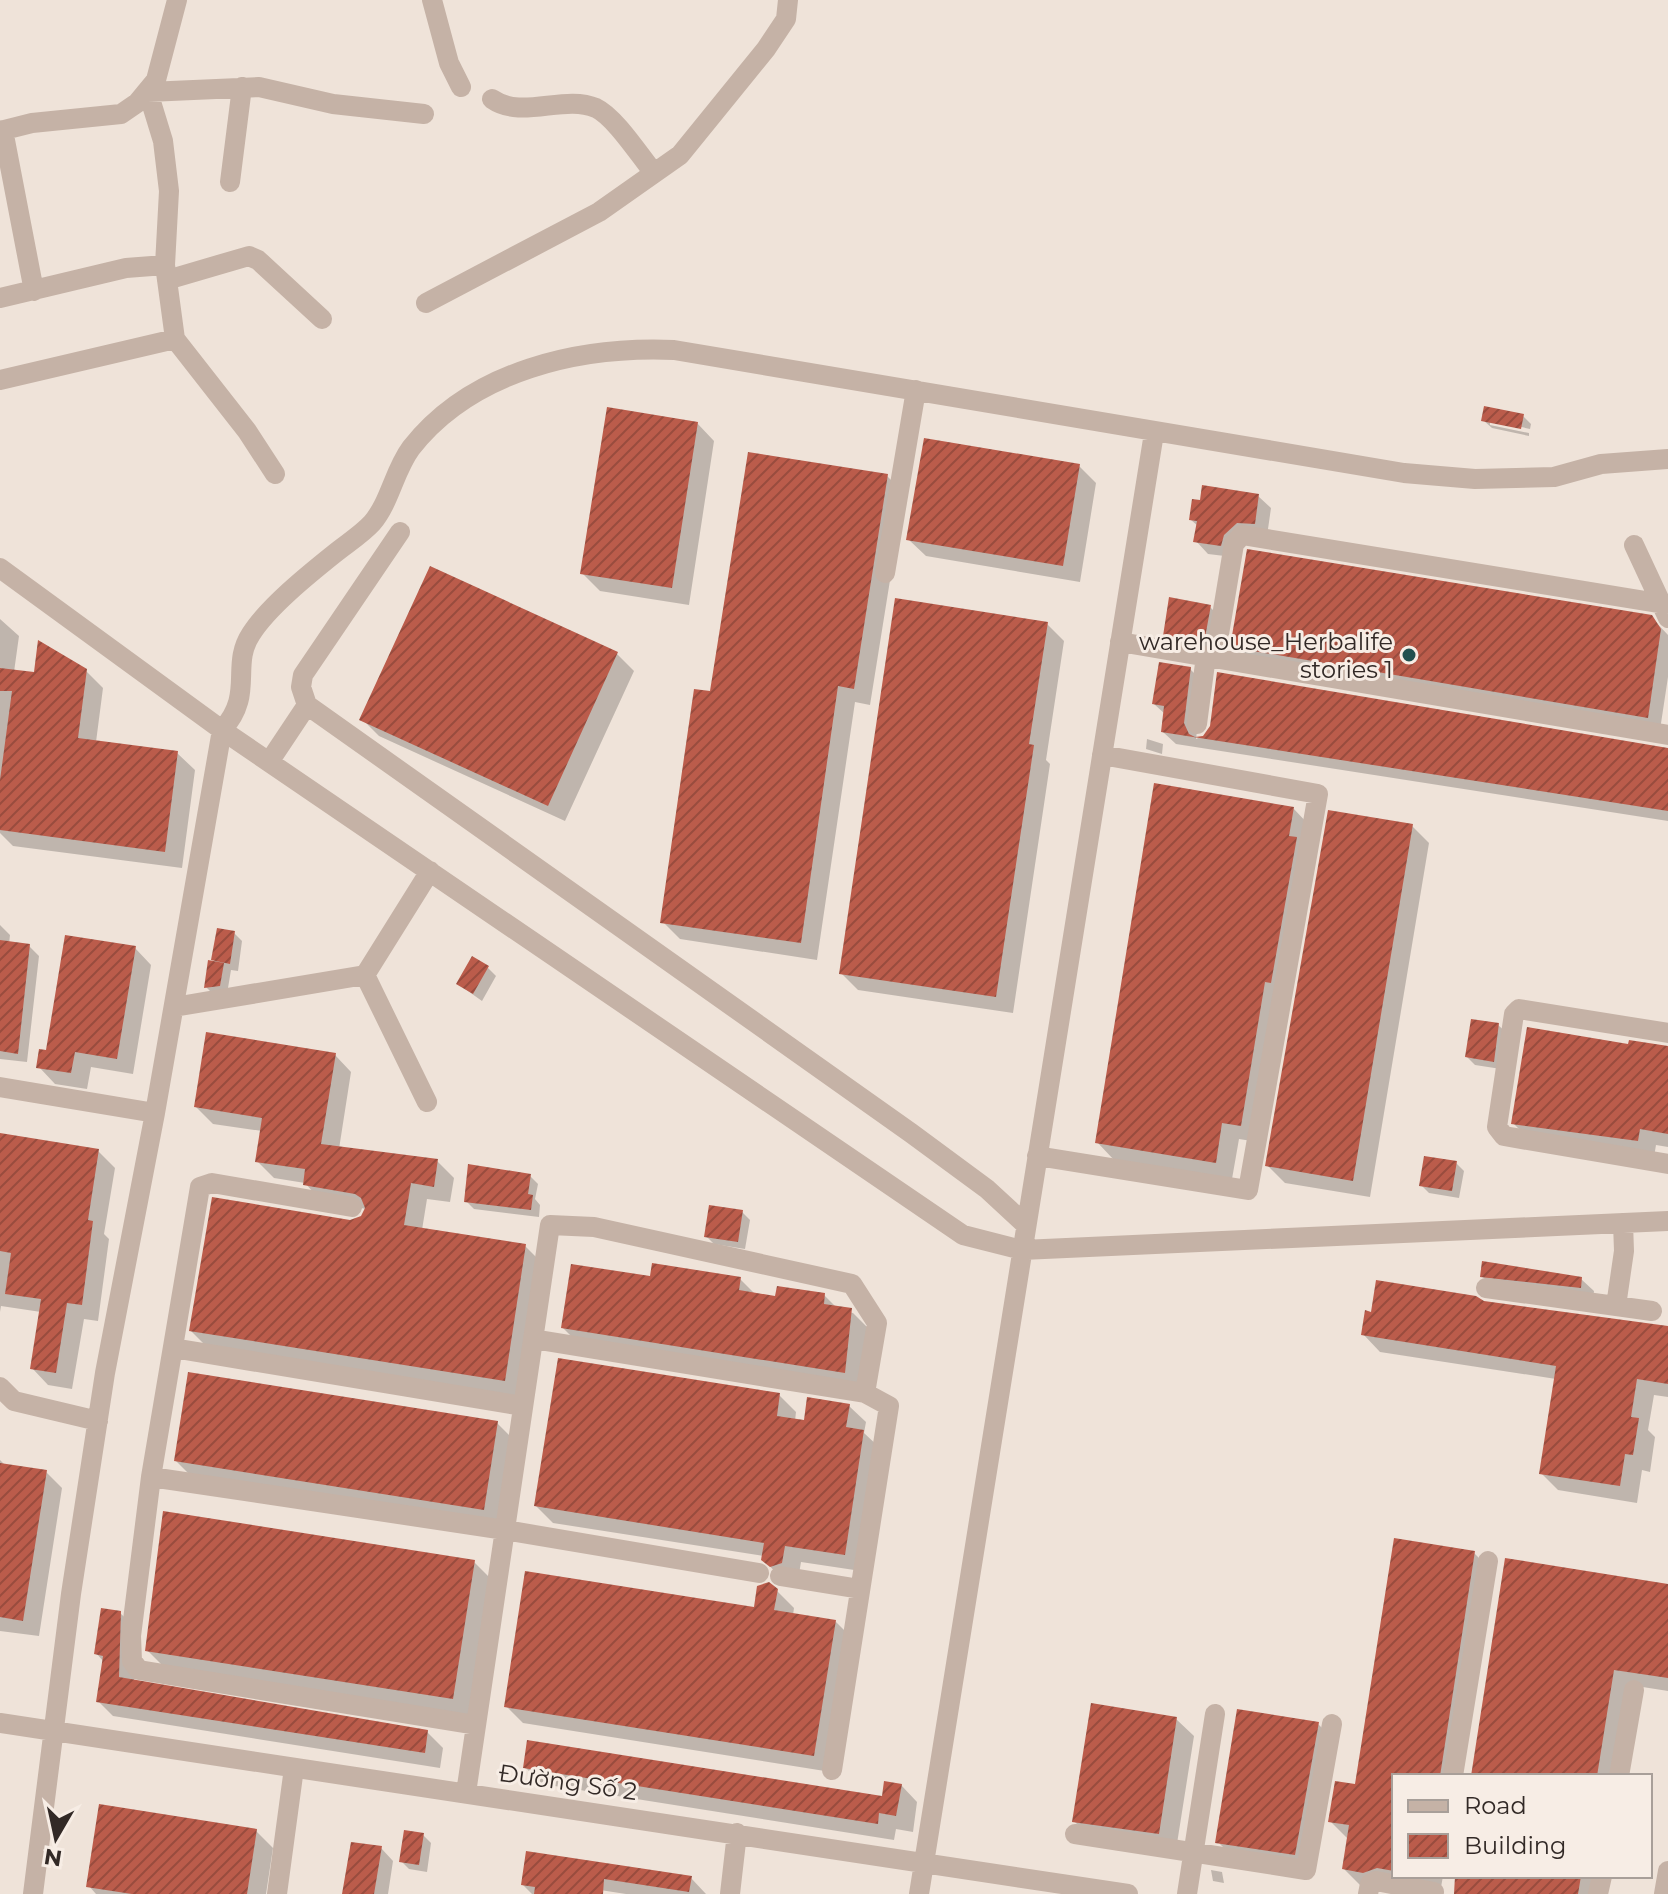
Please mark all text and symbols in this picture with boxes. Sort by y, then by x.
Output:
place label: warehouse_Herbalife stories 1 [1139,627,1393,684]
marker: warehouse_Herbalife stories 1 [1400,646,1418,664]
street label: Đường Số 2 [497,1758,639,1806]
legend [1392,1774,1652,1878]
text: Road [1464,1791,1527,1820]
north arrow [16,1798,96,1878]
text: Building [1464,1831,1567,1860]
text: N [42,1843,64,1872]

